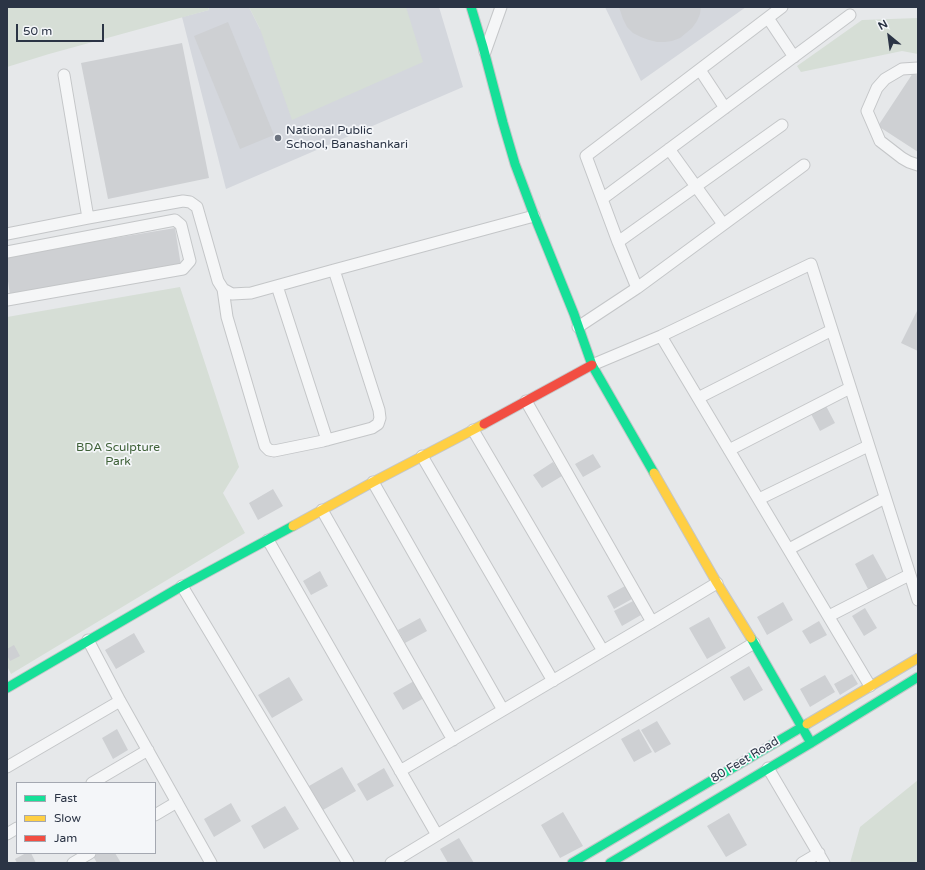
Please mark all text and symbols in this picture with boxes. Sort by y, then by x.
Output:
scale bar [18,16,106,42]
north arrow [869,16,909,56]
text: N [876,17,890,33]
text: 50 m [23,24,52,38]
place label: National Public School, Banashankari [286,124,408,152]
marker: National Public School, Banashankari [273,133,283,143]
park label: BDA Sculpture Park [76,441,160,469]
street label: 80 Feet Road [709,734,781,786]
legend [16,782,156,854]
text: Fast [54,791,77,805]
text: Slow [54,811,81,825]
text: Jam [54,831,77,845]

